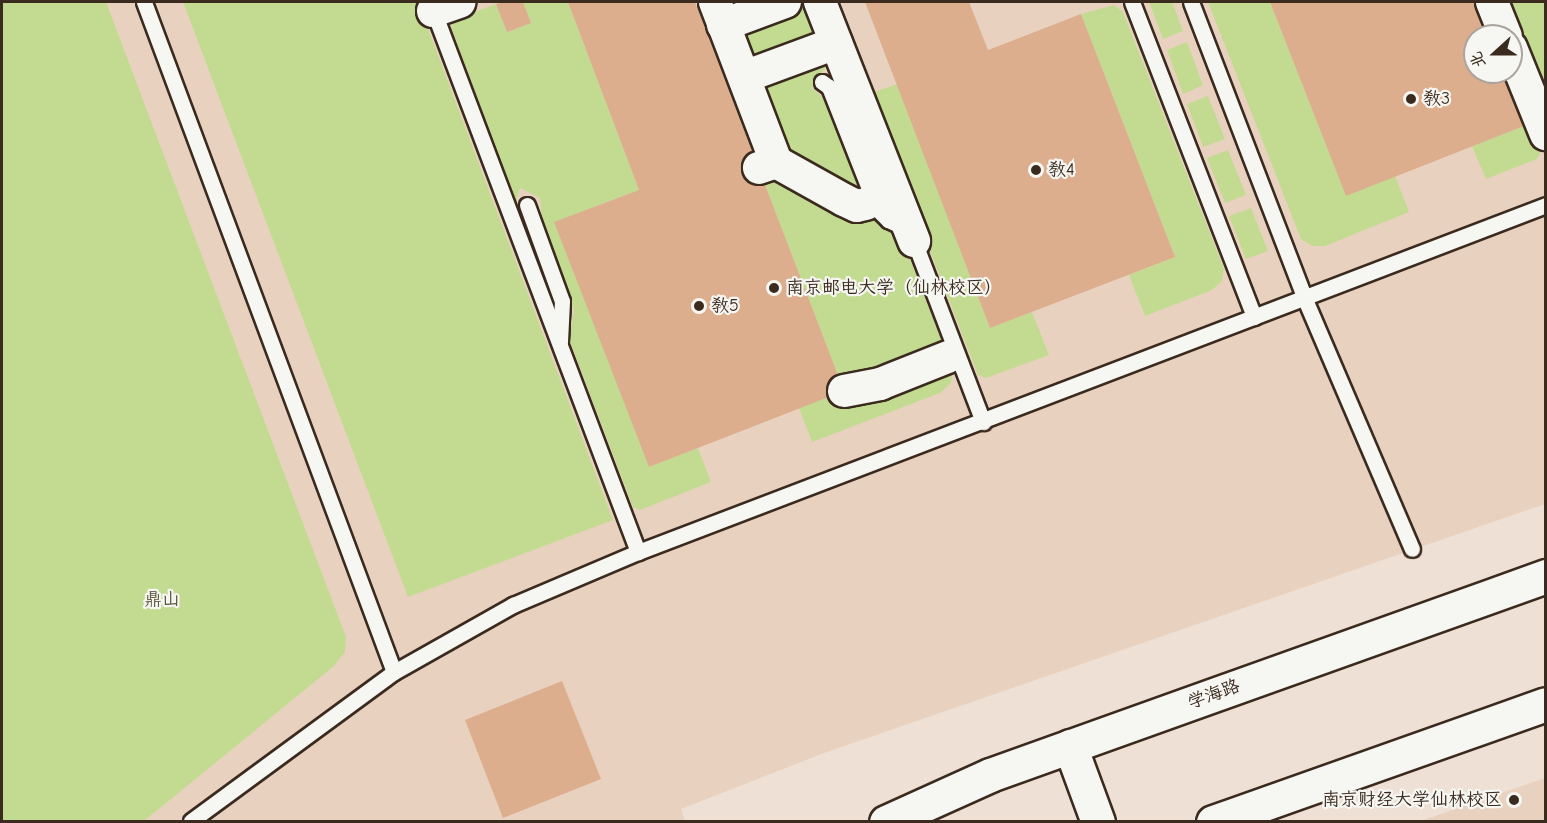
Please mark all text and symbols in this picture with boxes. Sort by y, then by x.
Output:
north arrow [1463,24,1523,84]
text: 北 [1467,49,1489,70]
place label: 教3 [1423,88,1450,110]
marker: 教3 [1404,92,1418,106]
place label: 教4 [1048,159,1075,181]
marker: 教4 [1029,163,1043,177]
place label: 南京邮电大学（仙林校区） [786,277,1002,299]
marker: 南京邮电大学（仙林校区） [767,281,781,295]
place label: 教5 [711,295,739,317]
marker: 教5 [692,299,706,313]
park label: 鼎山 [144,589,180,611]
street label: 学海路 [1185,676,1243,714]
place label: 南京财经大学仙林校区 [1322,789,1502,811]
marker: 南京财经大学仙林校区 [1507,793,1521,807]

